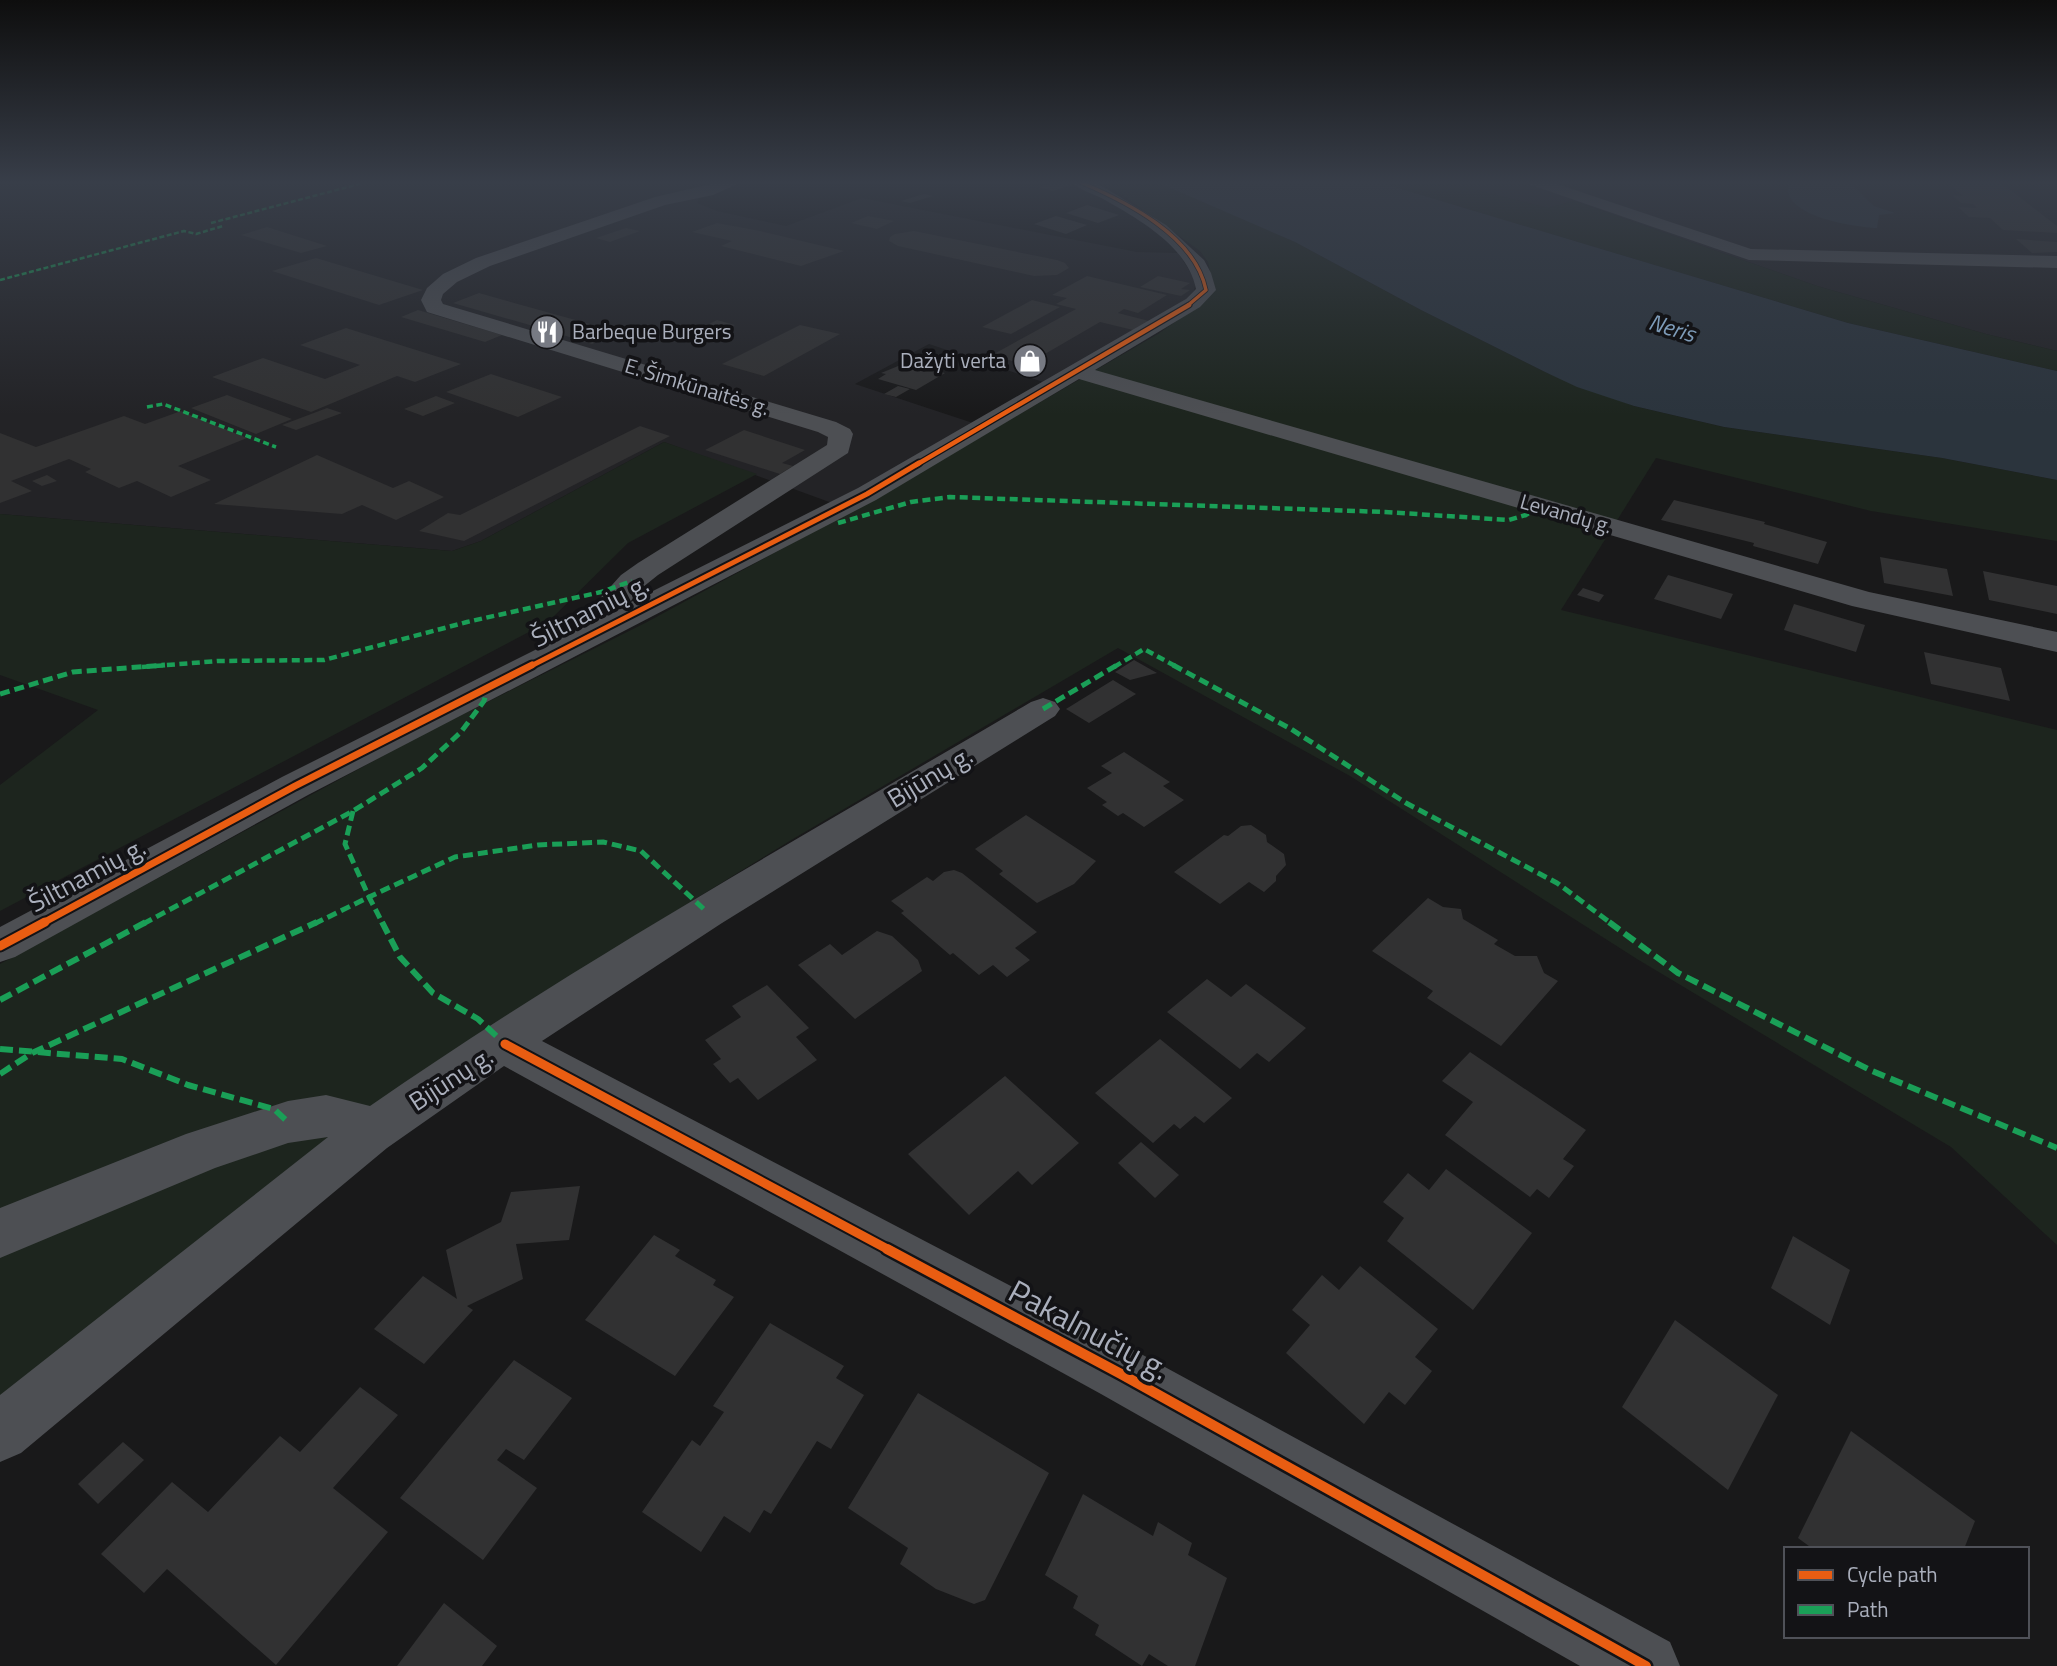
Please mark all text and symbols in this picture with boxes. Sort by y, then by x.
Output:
water label: Neris [1645,304,1702,352]
restaurant icon: Barbeque Burgers [528,313,566,351]
place label: Barbeque Burgers [572,315,731,347]
shop icon: Dažyti verta [1011,342,1049,380]
place label: Dažyti verta [900,344,1006,376]
street label: E. Šimkūnaitės g. [621,349,774,423]
street label: Levandų g. [1517,485,1616,541]
street label: Šiltnamių g. [524,564,656,657]
street label: Bijūnų g. [880,736,980,817]
street label: Šiltnamių g. [21,827,152,922]
street label: Bijūnų g. [401,1037,501,1120]
street label: Pakalnučių g. [1000,1267,1178,1392]
legend [1784,1547,2029,1638]
text: Cycle path [1847,1558,1938,1590]
text: Path [1847,1593,1889,1625]

